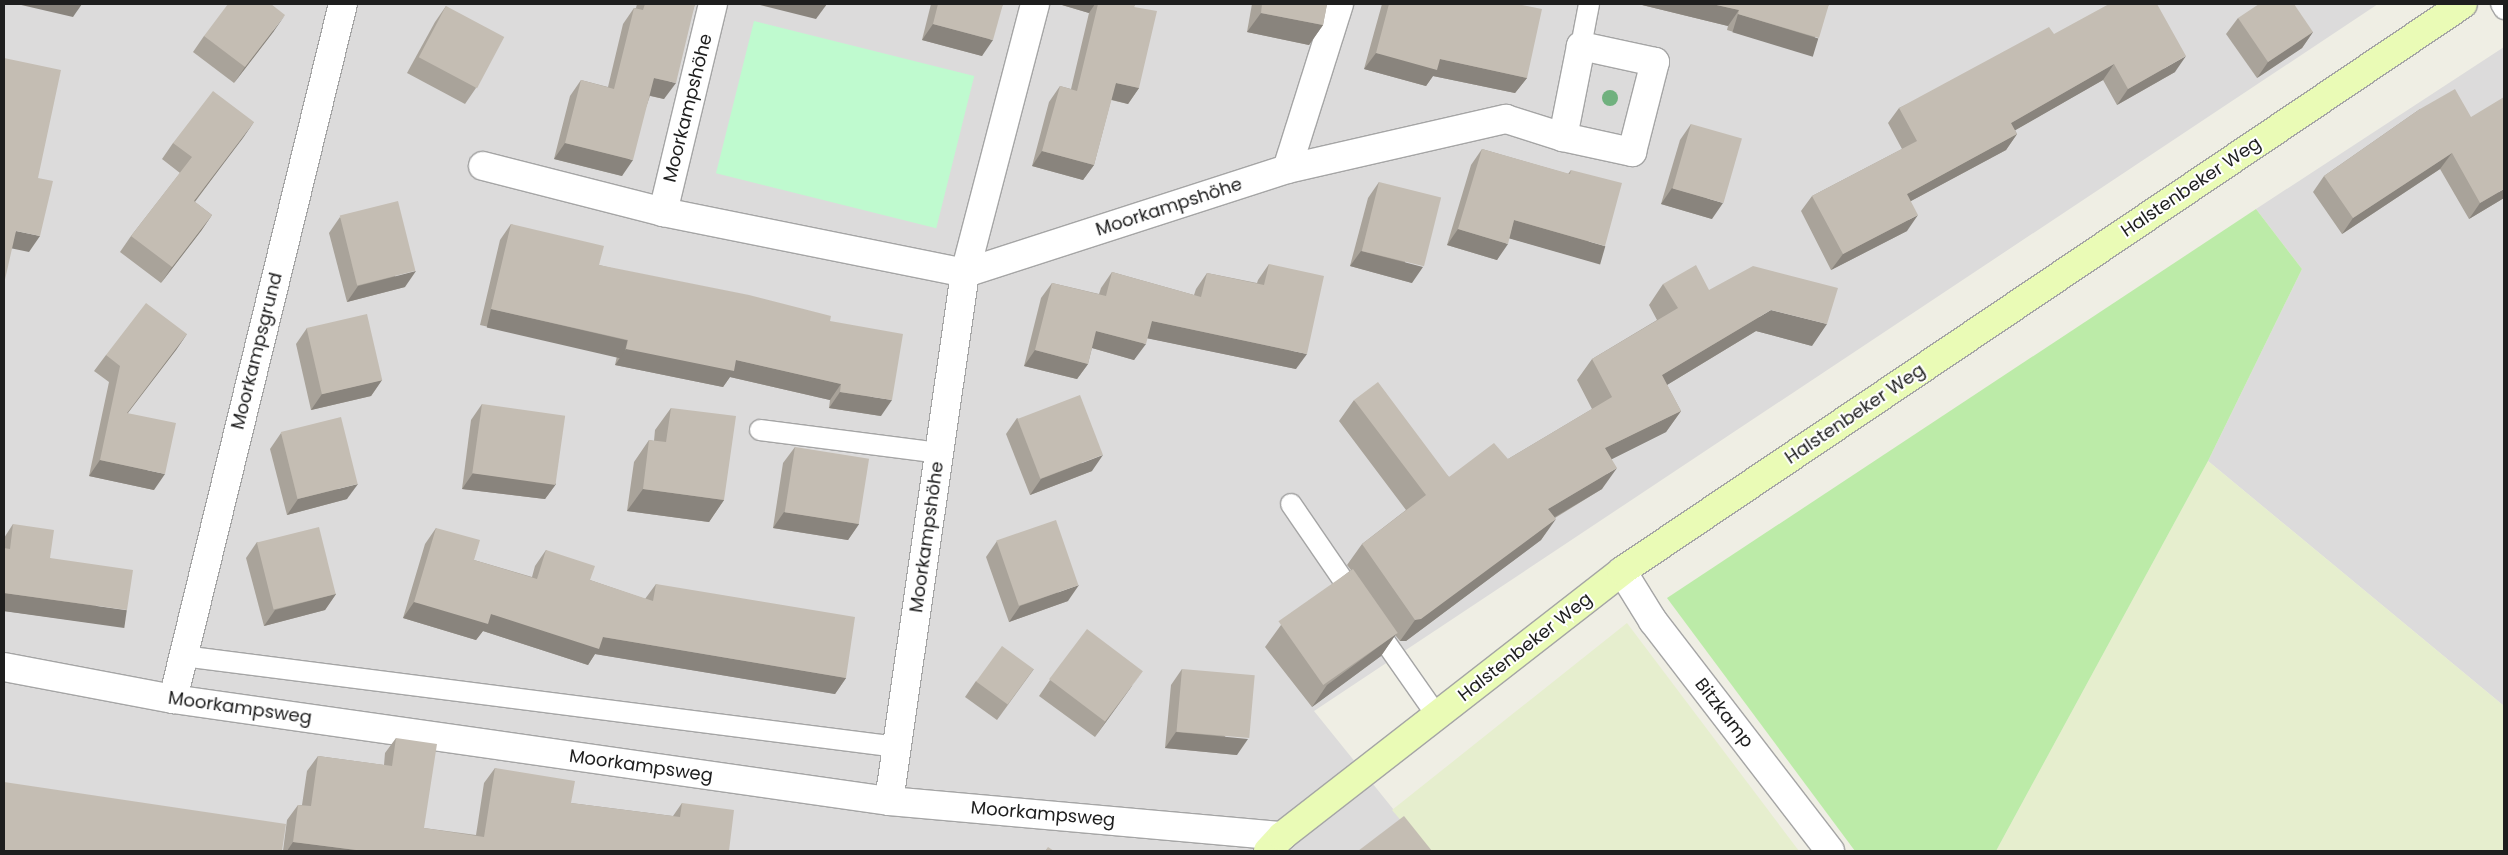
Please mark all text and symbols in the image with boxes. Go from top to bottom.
street label: Moorkampshöhe [659,31,717,185]
street label: Halstenbeker Weg [2117,132,2265,242]
street label: Moorkampshöhe [1093,173,1245,241]
street label: Moorkampsgrund [227,270,287,432]
street label: Halstenbeker Weg [1781,359,1929,469]
street label: Moorkampshöhe [906,460,948,614]
street label: Halstenbeker Weg [1454,588,1596,706]
street label: Bitzkamp [1690,674,1758,752]
street label: Moorkampsweg [167,687,313,729]
street label: Moorkampsweg [568,745,714,787]
street label: Moorkampsweg [970,797,1116,831]

